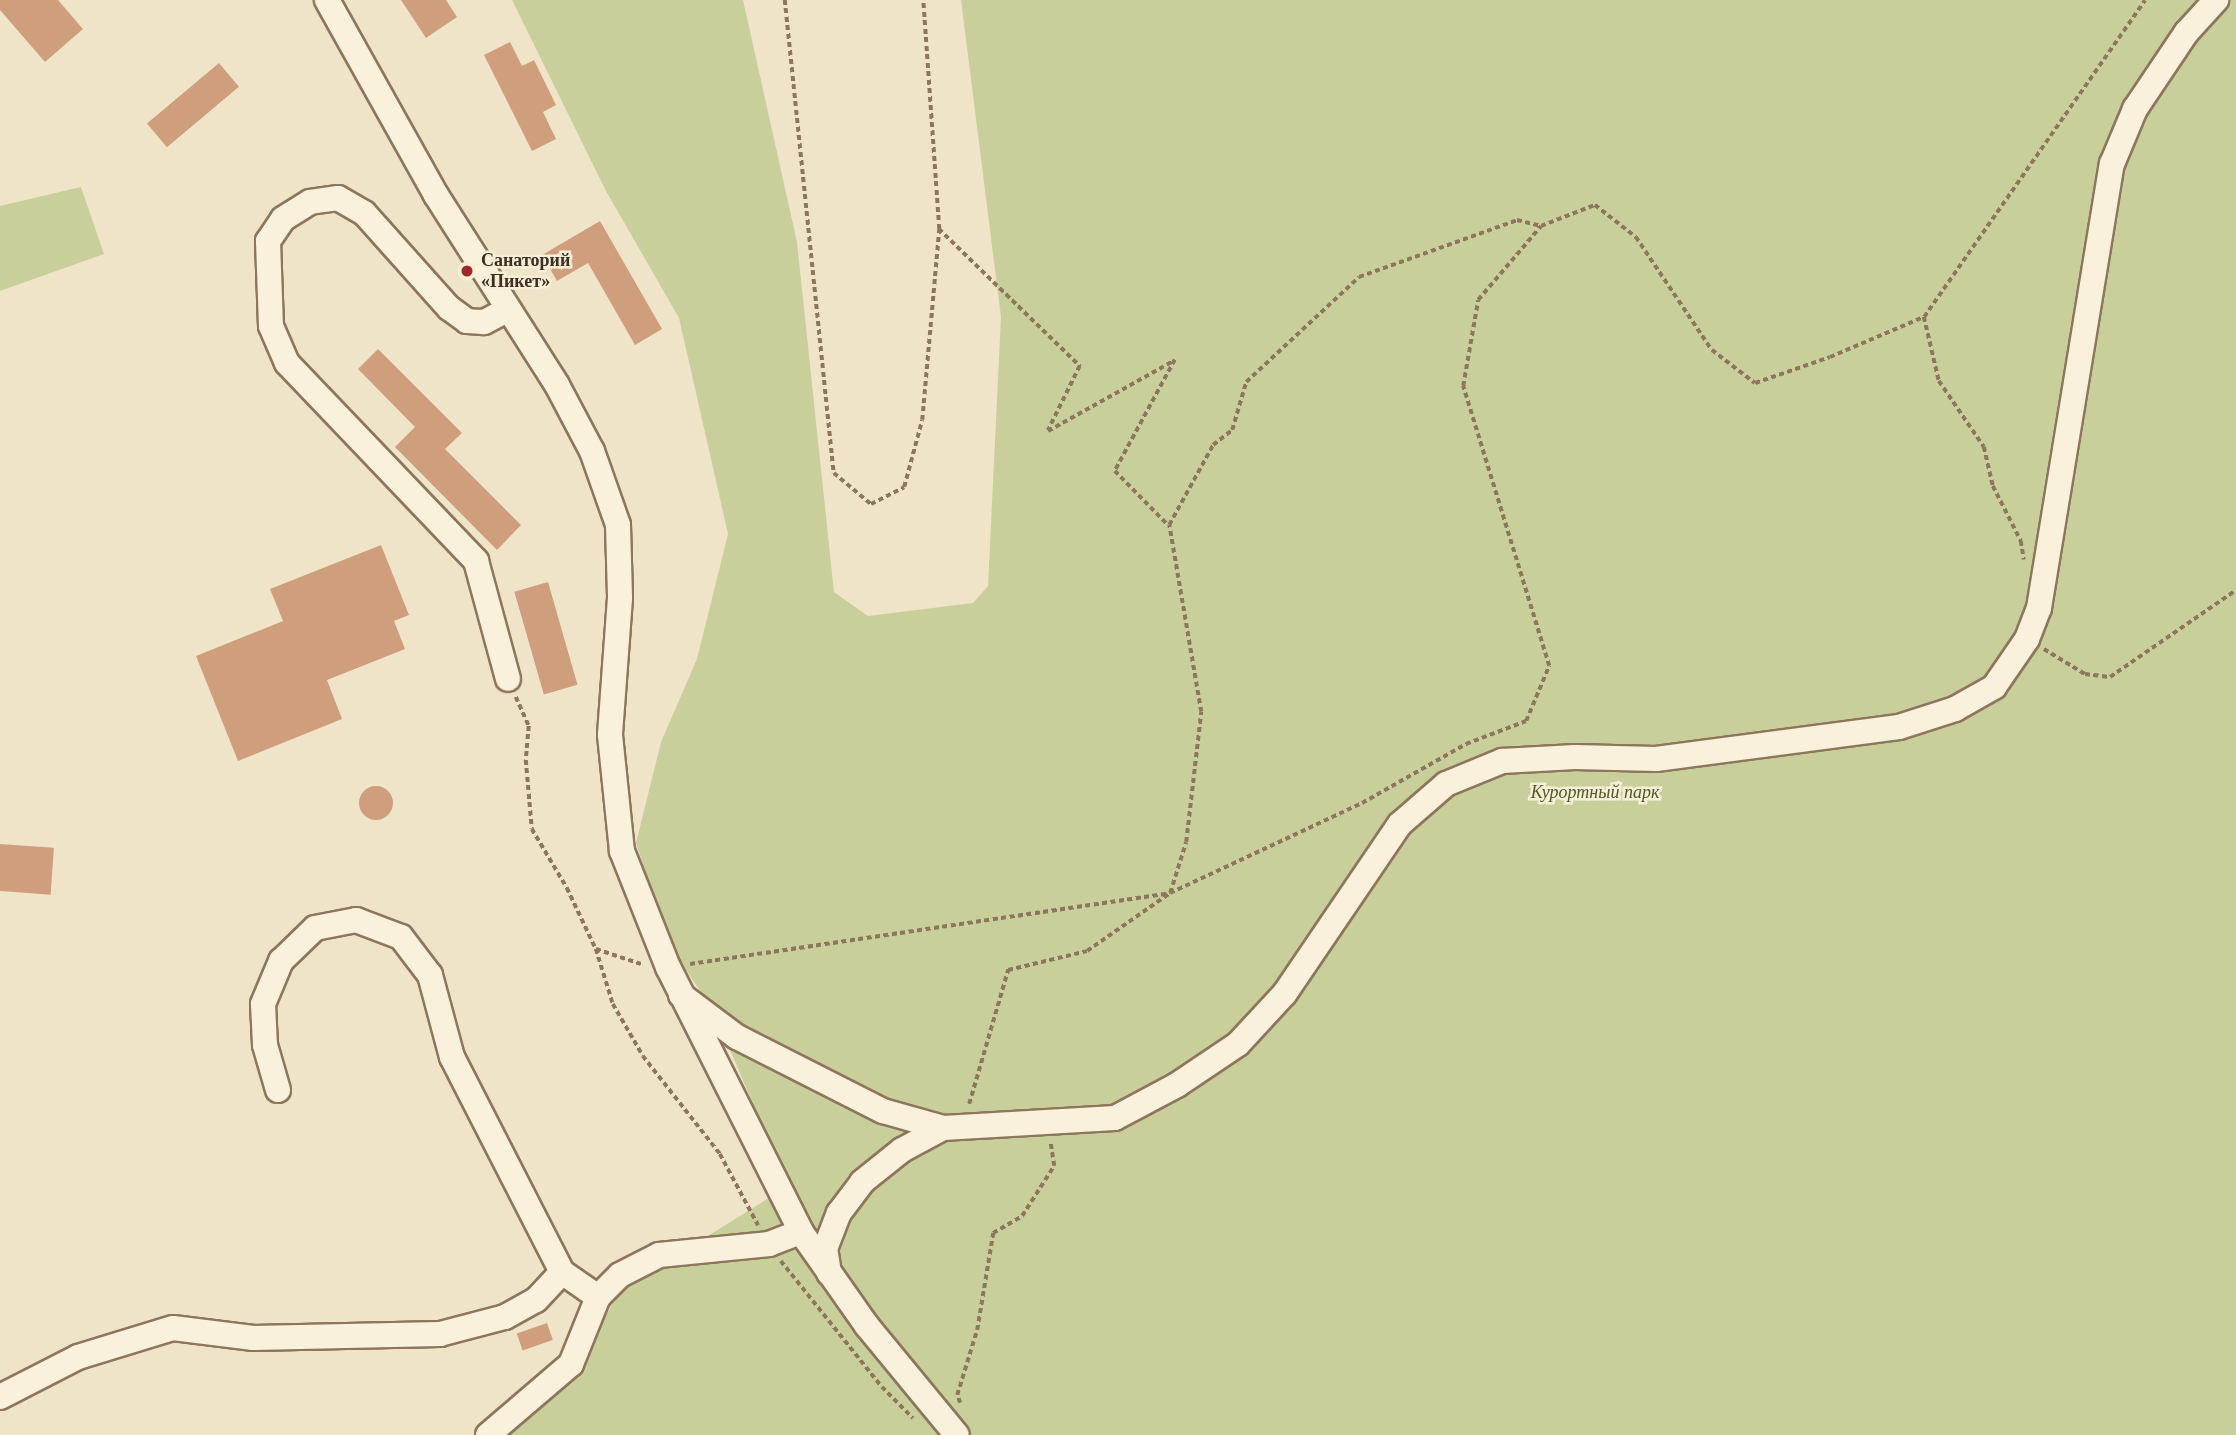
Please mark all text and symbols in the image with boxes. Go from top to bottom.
place label: Санаторий «Пикет» [481,250,570,292]
marker: Санаторий «Пикет» [459,263,475,279]
park label: Курортный парк [1531,781,1659,803]

